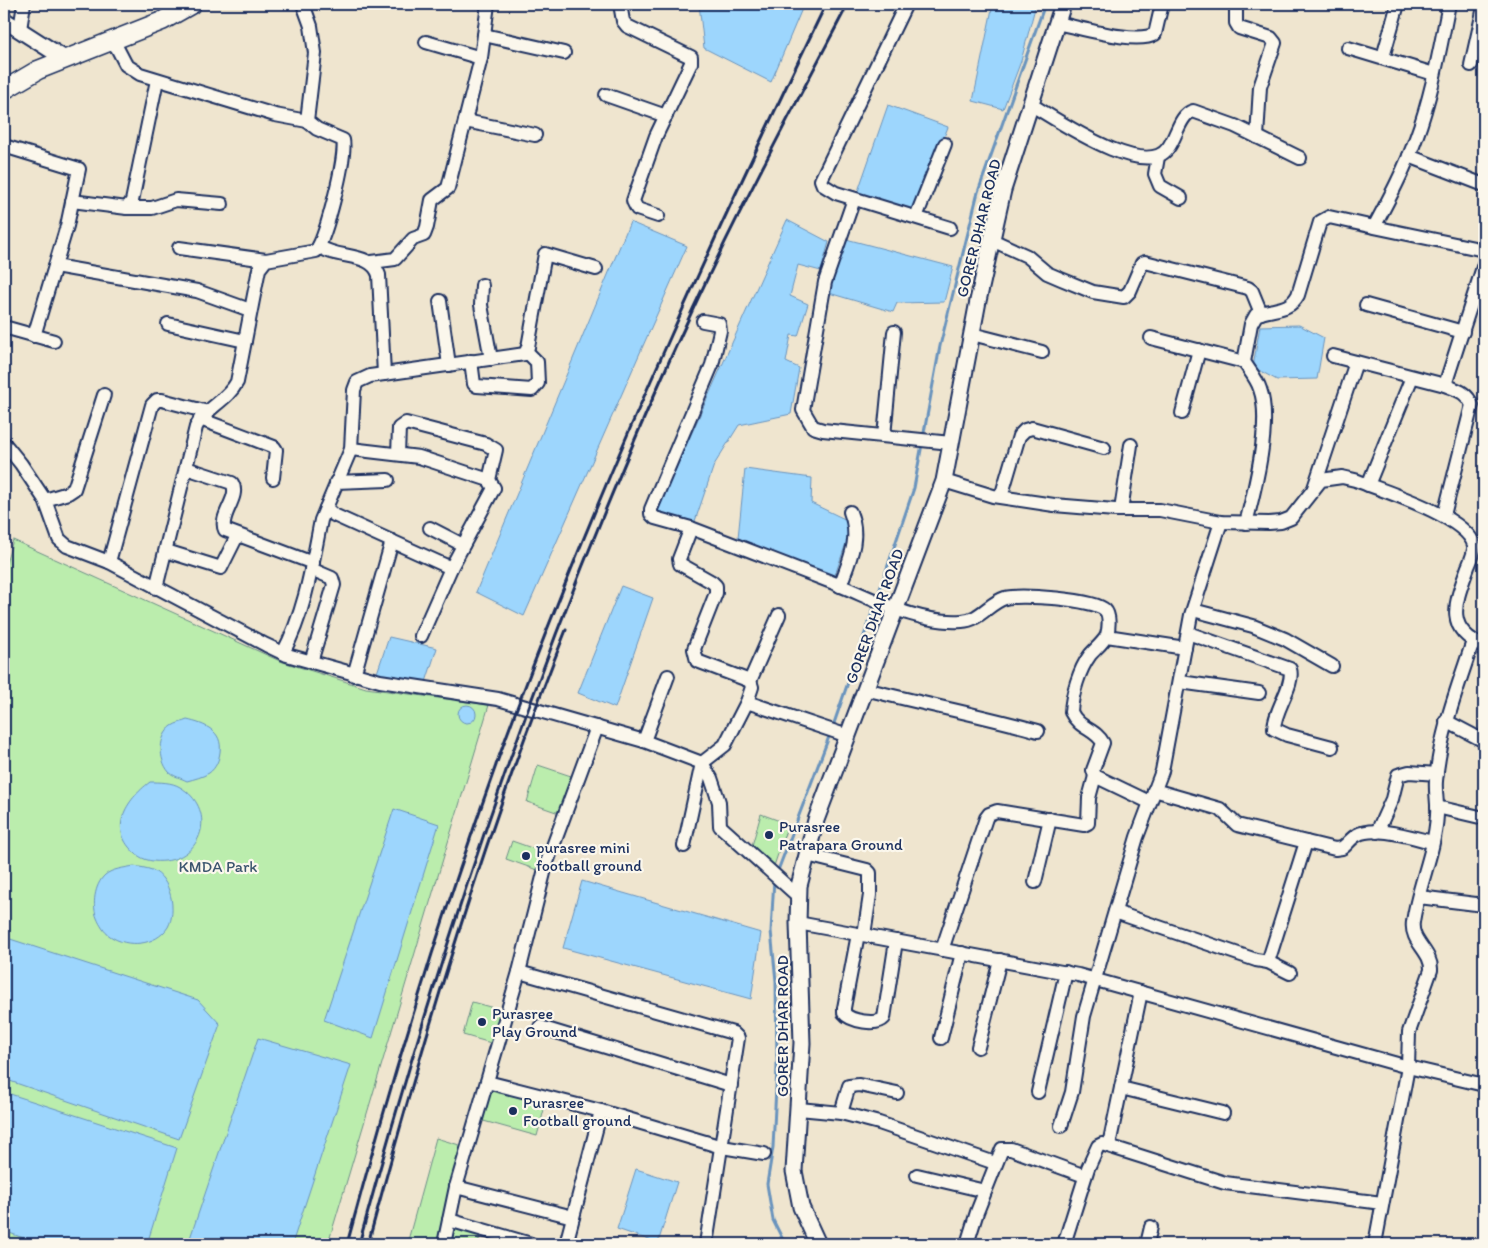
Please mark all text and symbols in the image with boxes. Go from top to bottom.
street label: GORER DHAR ROAD [952,157,1005,299]
street label: GORER DHAR ROAD [841,546,908,686]
place label: Purasree Patrapara Ground [779,817,903,854]
marker: Purasree Patrapara Ground [763,829,775,841]
place label: purasree mini football ground [536,838,642,875]
marker: purasree mini football ground [520,850,532,862]
park label: KMDA Park [178,857,258,876]
street label: GORER DHAR ROAD [773,955,792,1097]
place label: Purasree Play Ground [492,1004,578,1041]
marker: Purasree Play Ground [476,1016,488,1028]
place label: Purasree Football ground [523,1093,632,1130]
marker: Purasree Football ground [507,1105,519,1117]

